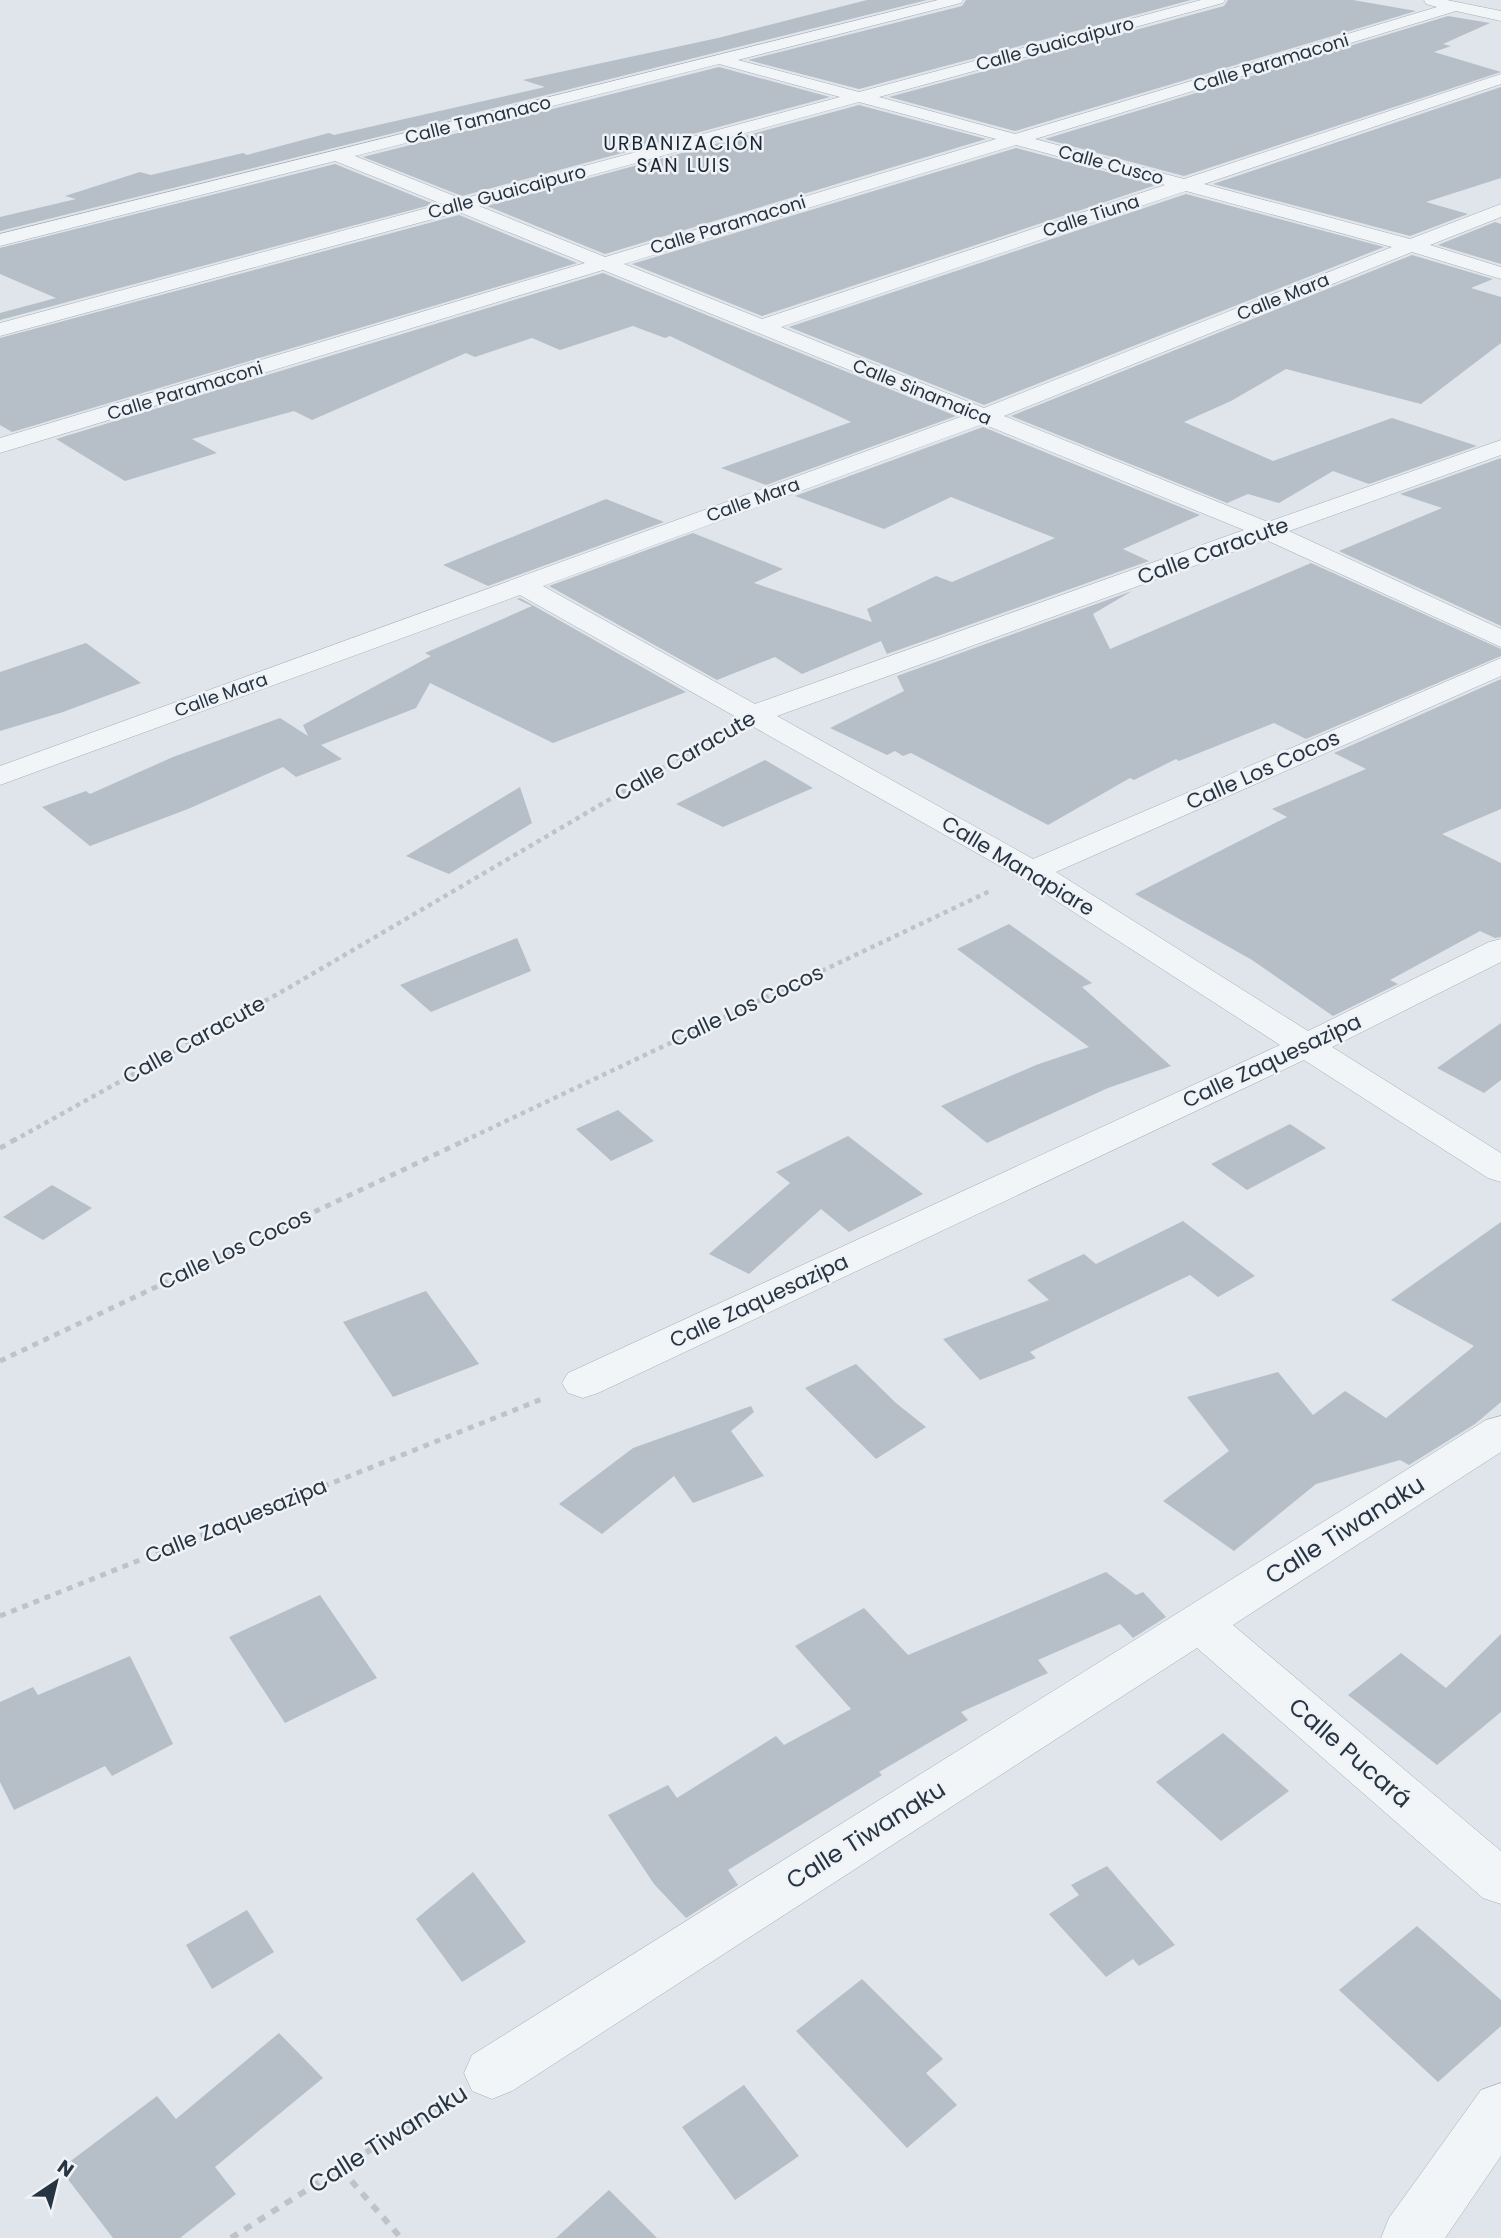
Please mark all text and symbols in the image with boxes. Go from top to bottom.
street label: Calle Guaicaipuro [973,10,1137,77]
street label: Calle Paramaconi [1190,27,1352,98]
street label: Calle Tamanaco [402,89,554,150]
district label: URBANIZACIÓN SAN LUIS [603,130,765,179]
street label: Calle Cusco [1056,138,1167,191]
street label: Calle Guaicaipuro [425,158,589,225]
street label: Calle Tiuna [1039,188,1142,243]
street label: Calle Paramaconi [647,189,809,260]
street label: Calle Mara [1233,267,1333,326]
street label: Calle Sinamaica [849,352,995,431]
street label: Calle Paramaconi [104,355,266,426]
street label: Calle Mara [703,471,803,528]
street label: Calle Caracute [1133,510,1292,591]
street label: Calle Mara [171,666,271,723]
street label: Calle Caracute [609,703,761,808]
street label: Calle Los Cocos [1181,723,1344,816]
street label: Calle Manapiare [936,808,1100,923]
street label: Calle Los Cocos [666,957,828,1054]
street label: Calle Caracute [117,988,270,1091]
street label: Calle Zaquesazipa [1178,1006,1366,1115]
street label: Calle Los Cocos [154,1200,316,1297]
street label: Calle Zaquesazipa [665,1246,853,1355]
street label: Calle Tiwanaku [1259,1467,1431,1592]
street label: Calle Zaquesazipa [141,1471,331,1570]
street label: Calle Pucará [1282,1690,1419,1815]
street label: Calle Tiwanaku [780,1772,952,1897]
street label: Calle Tiwanaku [302,2076,474,2201]
north arrow [21,2147,91,2217]
text: N [52,2153,79,2184]

